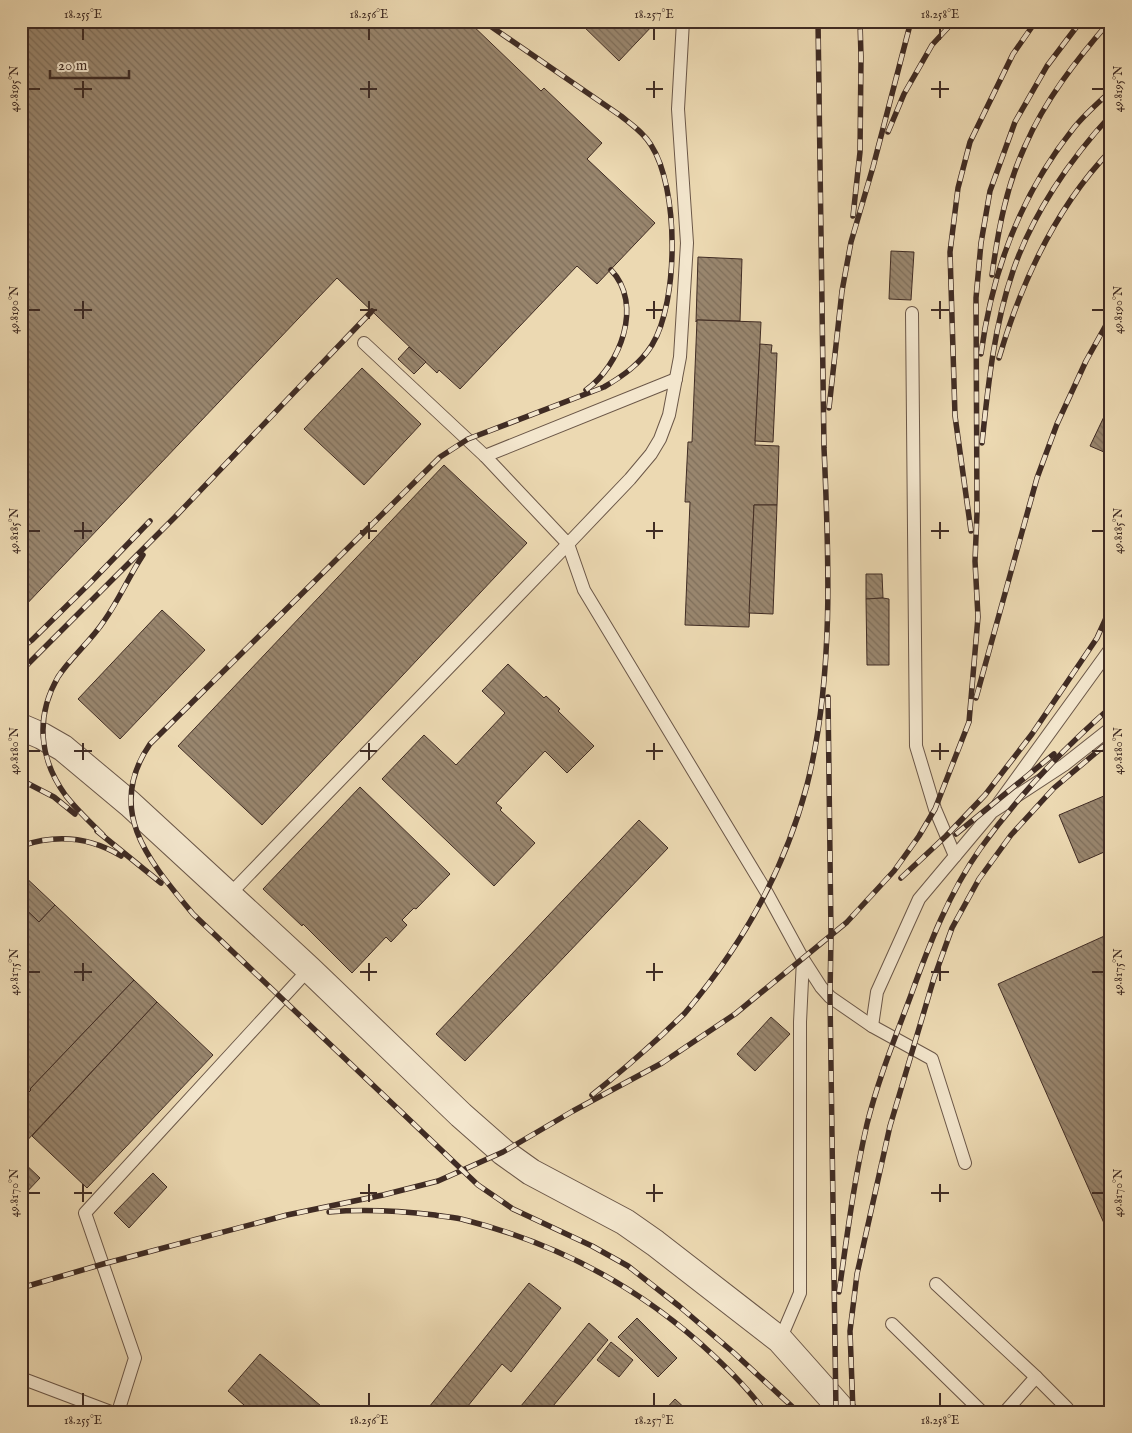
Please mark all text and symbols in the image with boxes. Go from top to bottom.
text: 18.255°E [64,7,102,22]
text: 18.256°E [350,7,388,22]
text: 18.257°E [634,7,674,22]
text: 18.258°E [921,7,959,22]
scale bar [50,48,129,80]
text: 20 m [58,56,88,75]
text: 49.8195°N [7,65,22,112]
text: 49.8195°N [1111,65,1126,112]
text: 49.8190°N [7,285,22,334]
text: 49.8190°N [1111,285,1126,334]
text: 49.8185°N [7,507,22,554]
text: 49.8185°N [1111,507,1126,554]
text: 49.8180°N [7,727,22,775]
text: 49.8180°N [1111,727,1126,775]
text: 49.8175°N [7,948,22,996]
text: 49.8175°N [1111,948,1126,996]
text: 49.8170°N [7,1168,22,1217]
text: 49.8170°N [1111,1168,1126,1217]
text: 18.255°E [64,1413,102,1428]
text: 18.256°E [350,1413,388,1428]
text: 18.257°E [634,1413,674,1428]
text: 18.258°E [921,1413,959,1428]

